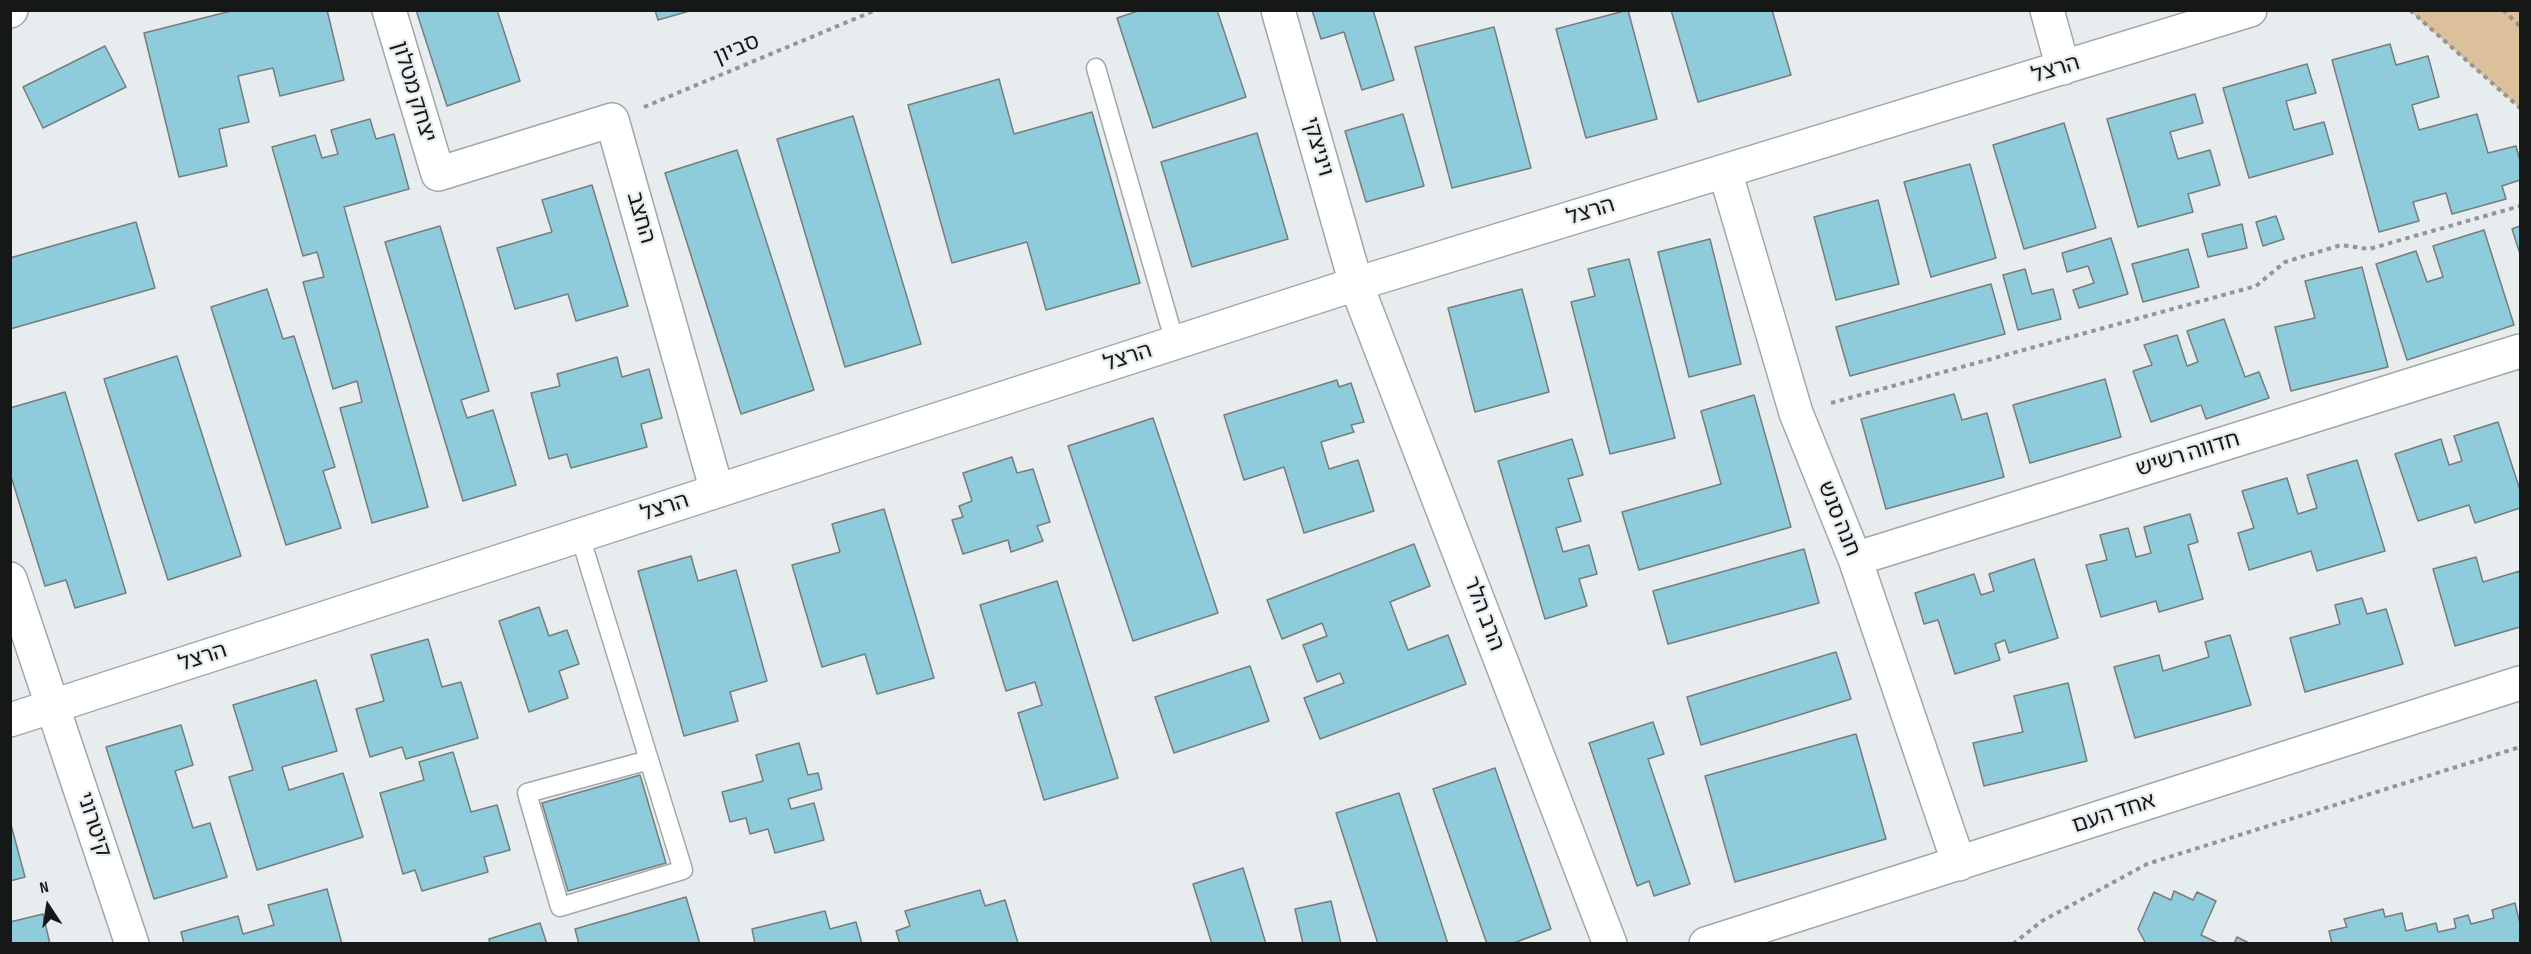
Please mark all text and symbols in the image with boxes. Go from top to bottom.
street label: סביון [710,29,764,71]
street label: יצחק מטלון [385,38,441,146]
street label: הרצל [2029,50,2083,90]
street label: ויניצקי [1296,114,1338,180]
street label: החצב [620,189,660,247]
street label: הרצל [1564,192,1618,232]
street label: הרצל [1101,338,1155,378]
street label: חדווה רשיש [2133,427,2243,483]
street label: חנה סנש [1811,478,1865,560]
street label: הרצל [638,488,692,528]
street label: הרב הלר [1457,573,1509,655]
street label: הרצל [176,638,230,678]
street label: אחד העם [2069,788,2159,840]
street label: קיטרוני [70,789,116,861]
north arrow [18,876,78,936]
text: N [38,878,50,898]

